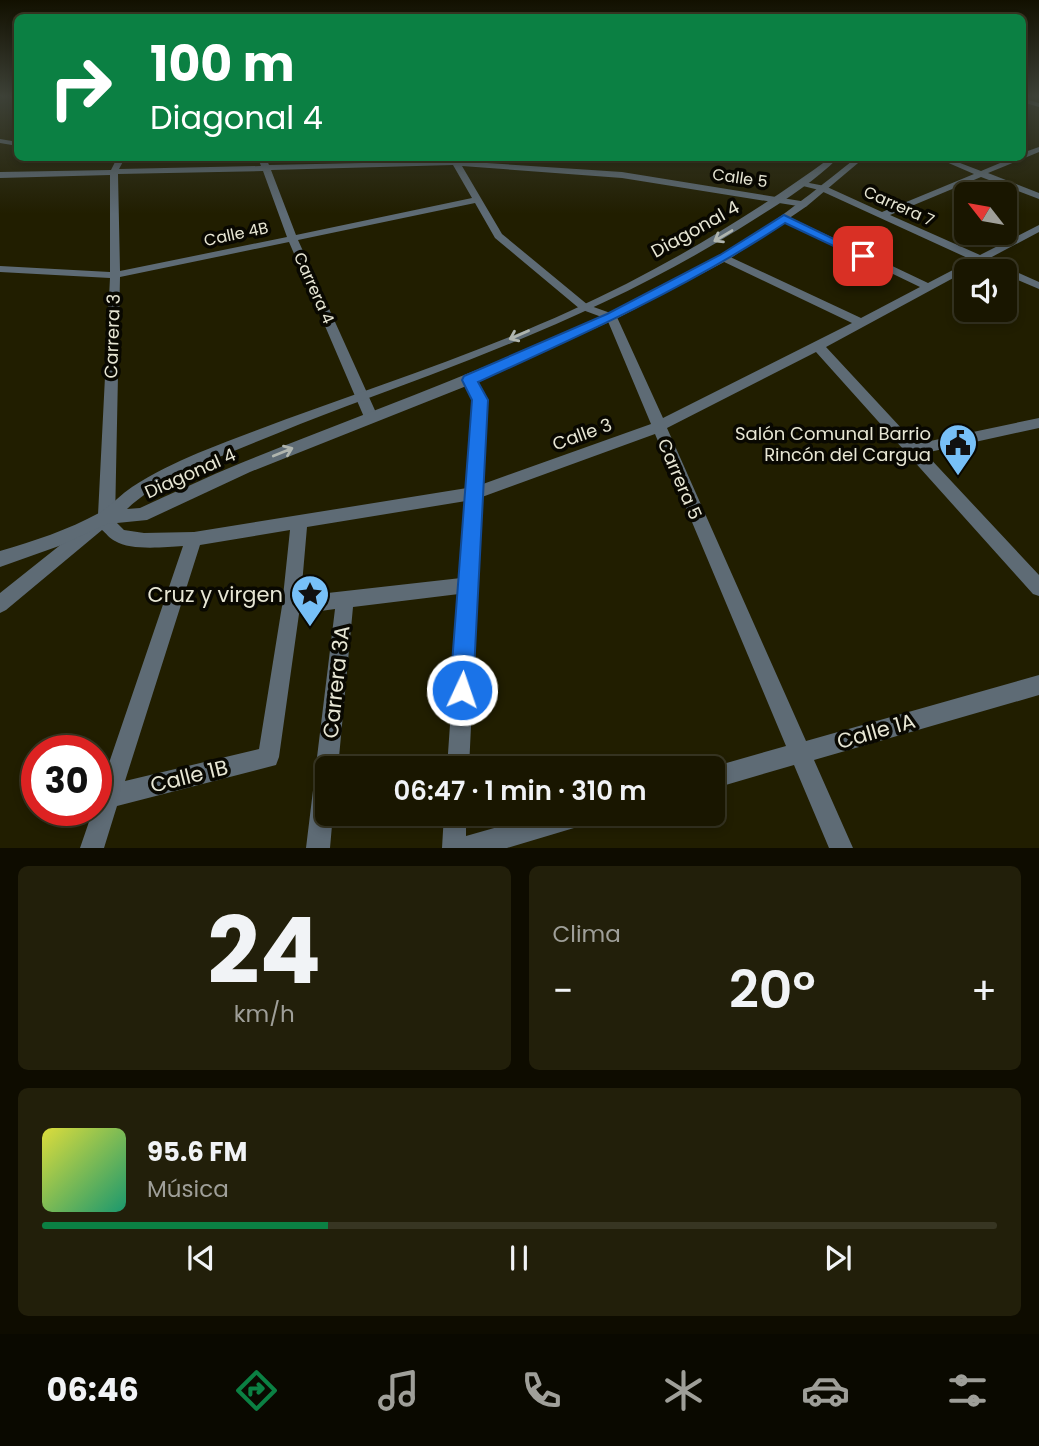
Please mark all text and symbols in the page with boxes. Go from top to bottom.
text: 100 m [150,30,295,98]
icon: right [35,42,126,133]
text: Diagonal 4 [150,95,323,140]
street label: Calle 5 [711,163,769,193]
street label: Carrera 7 [860,180,938,232]
north arrow [954,182,1017,245]
map controls [954,182,1017,322]
street label: Diagonal 4 [646,194,744,264]
street label: Calle 4B [202,216,270,252]
pin [833,226,893,286]
one-way arrow [714,229,734,243]
icon: arrive [844,237,882,275]
street label: Carrera 4 [288,249,340,327]
button: sound [954,259,1017,322]
street label: Carrera 3 [98,293,126,379]
one-way arrow [509,329,530,342]
street label: Calle 3 [549,412,615,456]
place label: Salón Comunal Barrio Rincón del Cargua [735,421,931,467]
public building icon: Salón Comunal Barrio Rincón del Cargua [937,422,979,477]
street label: Carrera 5 [652,435,708,523]
street label: Diagonal 4 [140,442,240,504]
one-way arrow [272,445,294,458]
place icon: Cruz y virgen [289,573,331,628]
place label: Cruz y virgen [147,580,283,609]
street label: Carrera 3A [316,624,356,740]
position arrow [425,653,499,727]
street label: Calle 1A [833,706,919,756]
speed limit sign: 30 [21,735,112,826]
street label: Calle 1B [147,752,231,800]
text: 06:47 · 1 min · 310 m [394,773,646,809]
text: 24 [207,887,321,1015]
text: Clima [553,918,621,950]
text: 20° [729,953,816,1026]
text: − [553,964,573,1017]
text: + [971,964,997,1017]
text: km/h [234,998,295,1030]
text: 95.6 FM [147,1134,247,1170]
text: Música [147,1173,229,1205]
icon: previous [182,1239,220,1277]
icon: pause [500,1239,538,1277]
icon: next [819,1239,857,1277]
icon: directions [232,1366,281,1415]
icon: music [374,1366,423,1415]
icon: phone [517,1366,566,1415]
icon: climate [659,1366,708,1415]
icon: car [801,1366,850,1415]
icon: filters [943,1366,992,1415]
text: 06:46 [47,1367,139,1412]

